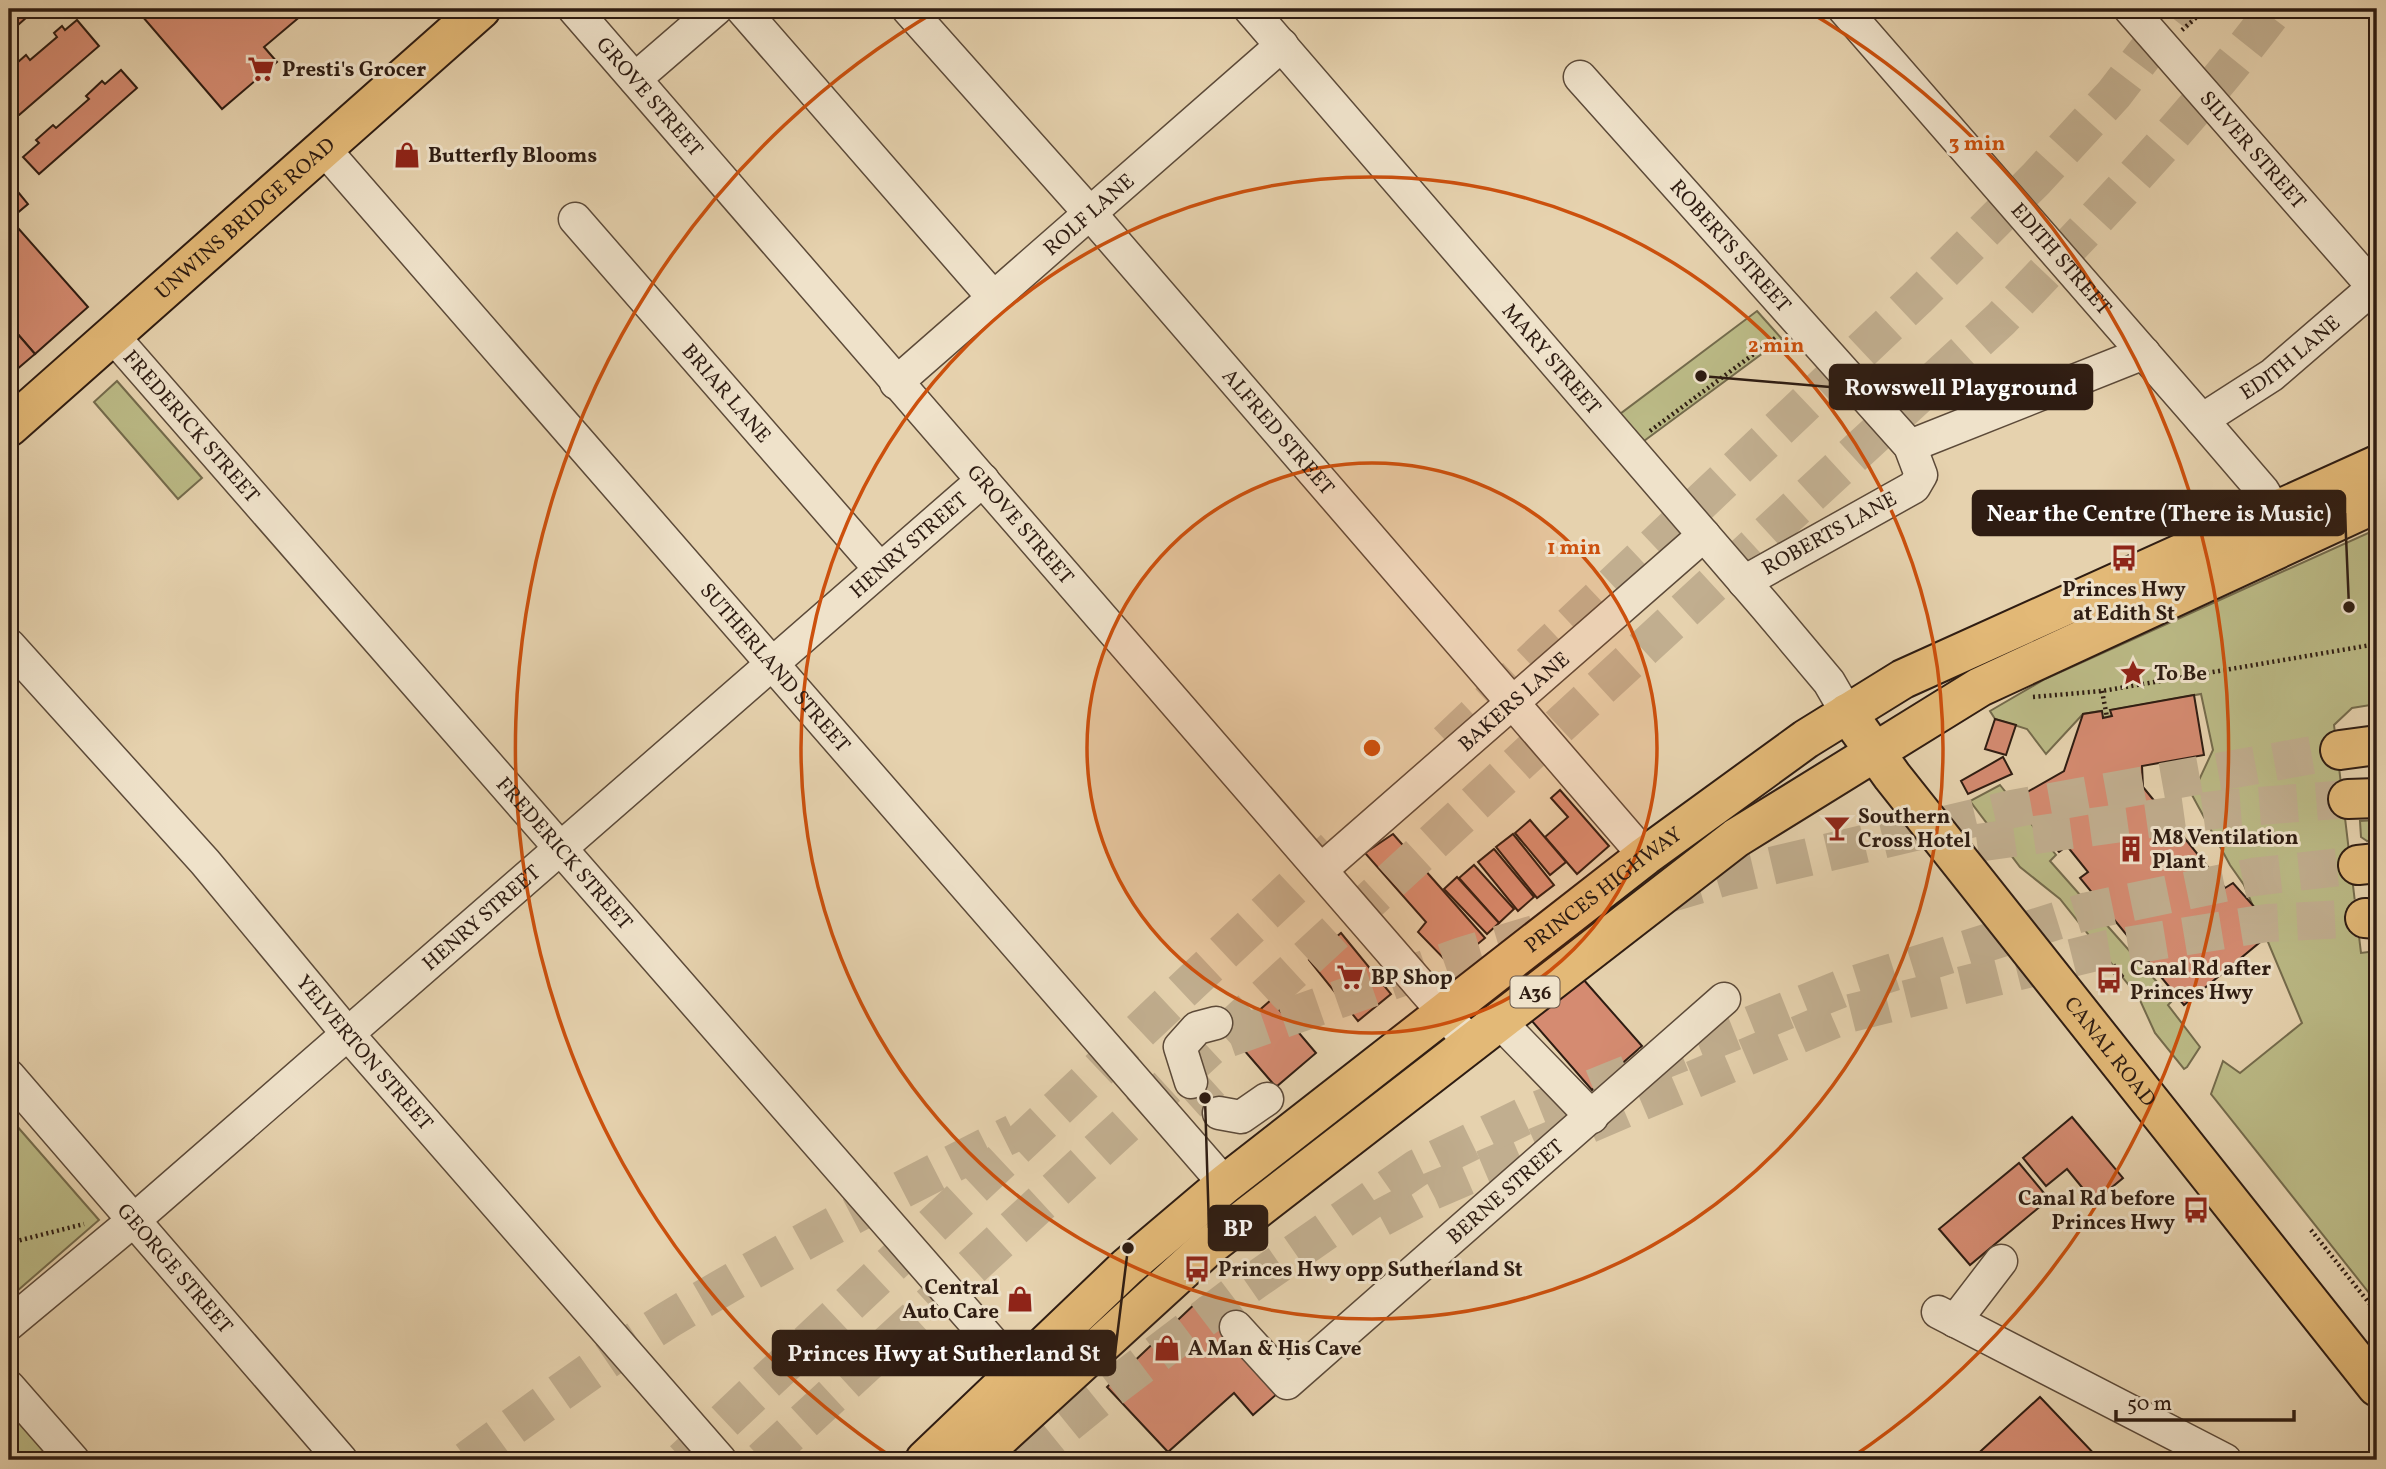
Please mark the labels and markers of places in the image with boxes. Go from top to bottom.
supermarket icon: Presti's Grocer [246,54,276,84]
place label: Presti's Grocer [282,56,426,85]
shop icon: Butterfly Blooms [392,140,422,170]
place label: Butterfly Blooms [428,142,597,171]
callout: Rowswell Playground [1830,365,2092,409]
callout: Near the Centre (There is Music) [1973,491,2345,535]
bus stop icon: Princes Hwy at Edith St [2109,543,2139,573]
place label: Princes Hwy at Edith St [2062,576,2186,629]
place icon: To Be [2118,658,2148,688]
place label: To Be [2154,660,2207,689]
centre of rings [1360,736,1384,760]
place label: Southern Cross Hotel [1858,803,1971,856]
bar icon: Southern Cross Hotel [1822,813,1852,843]
place label: M8 Ventilation Plant [2152,824,2299,877]
building icon: M8 Ventilation Plant [2116,834,2146,864]
place label: Canal Rd after Princes Hwy [2130,955,2271,1008]
supermarket icon: BP Shop [1335,962,1365,992]
place label: BP Shop [1371,964,1453,993]
bus stop icon: Canal Rd after Princes Hwy [2094,965,2124,995]
place label: Canal Rd before Princes Hwy [2018,1185,2175,1238]
bus stop icon: Canal Rd before Princes Hwy [2181,1195,2211,1225]
callout: BP [1209,1206,1267,1250]
bus stop icon: Princes Hwy opp Sutherland St [1182,1254,1212,1284]
place label: Princes Hwy opp Sutherland St [1218,1256,1523,1285]
place label: Central Auto Care [902,1274,999,1327]
shop icon: Central Auto Care [1005,1284,1035,1314]
callout: Princes Hwy at Sutherland St [773,1331,1115,1375]
shop icon: A Man & His Cave [1152,1333,1182,1363]
place label: A Man & His Cave [1188,1335,1362,1364]

